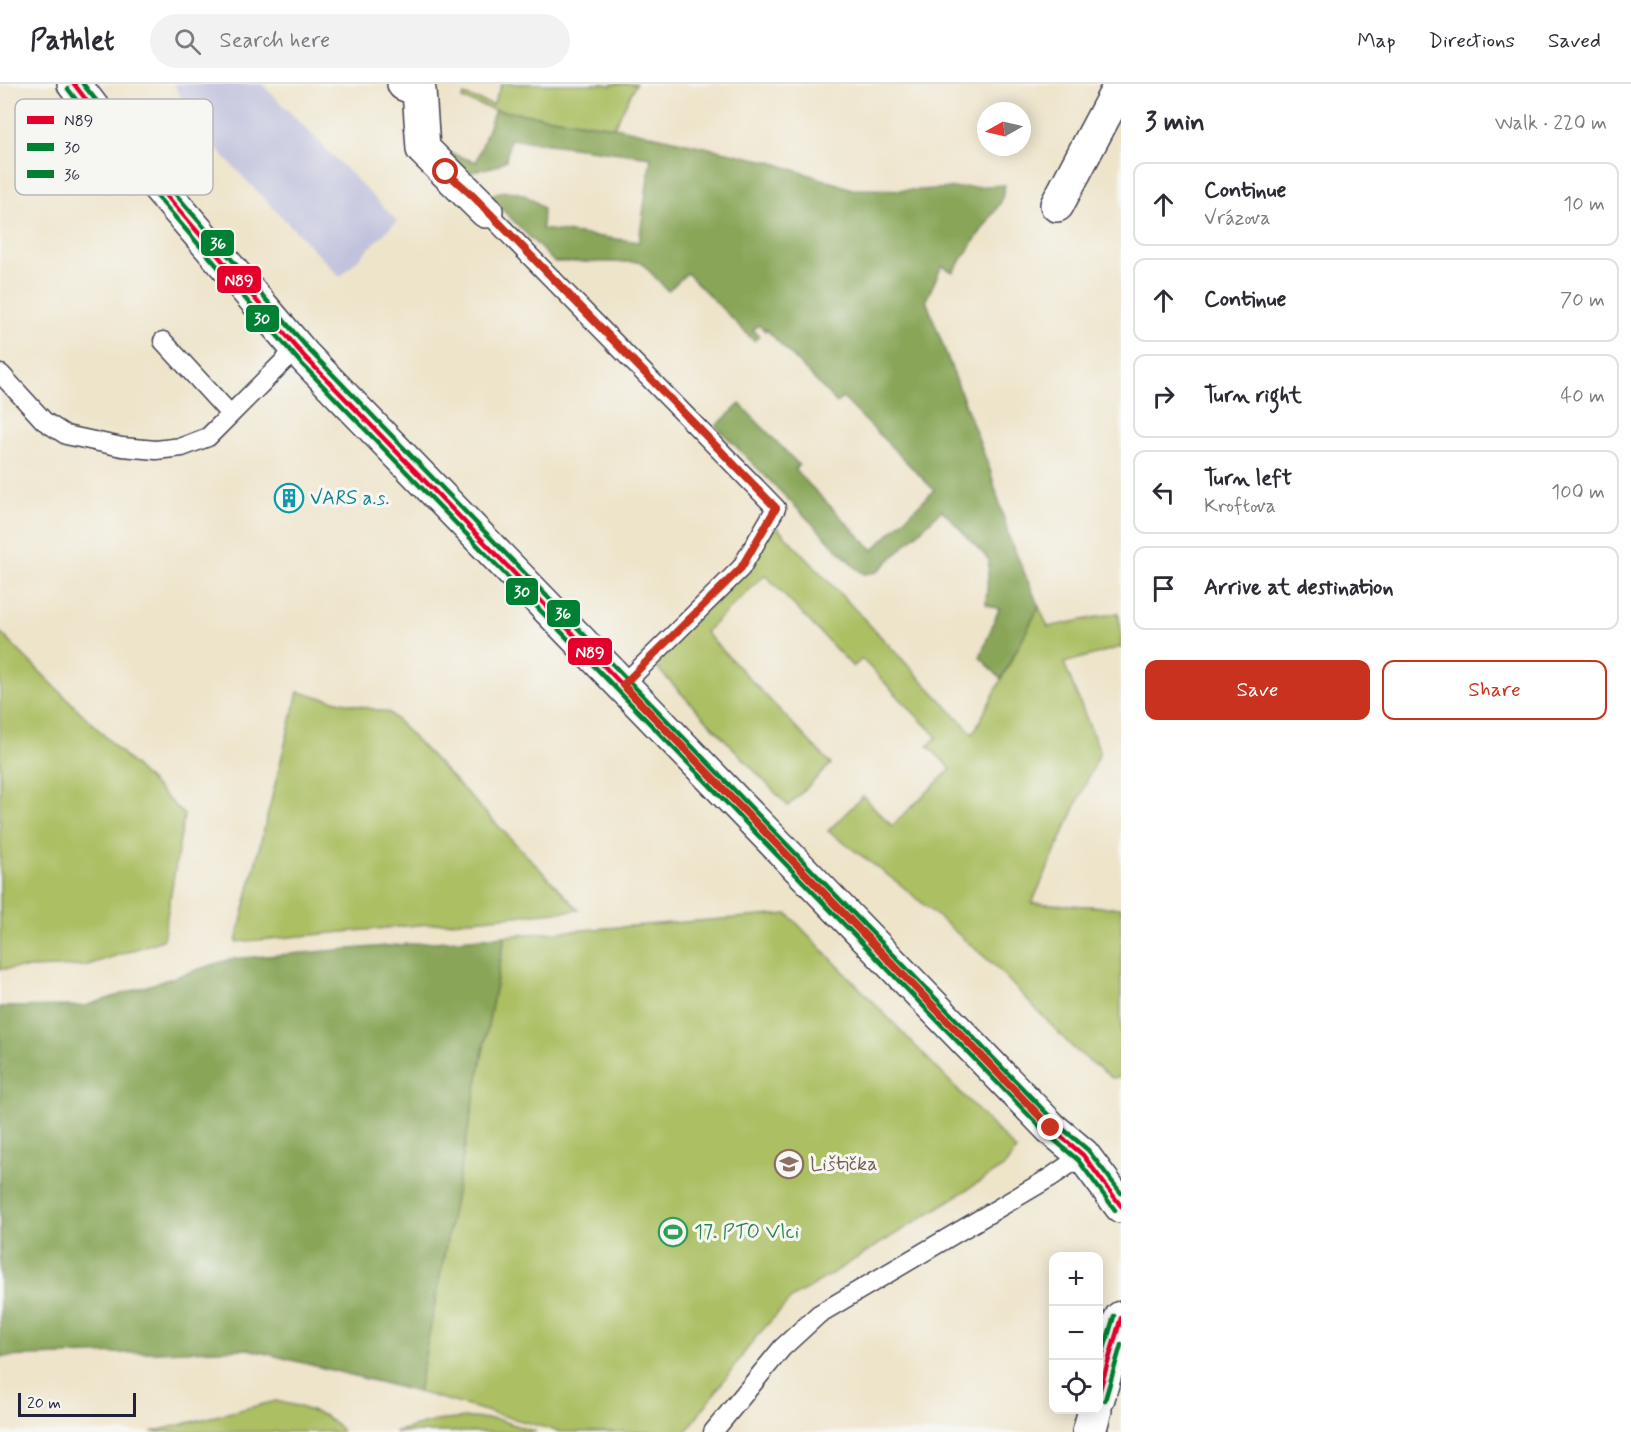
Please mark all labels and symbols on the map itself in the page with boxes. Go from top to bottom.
legend [15,99,213,195]
north arrow [977,102,1031,156]
text: N89 [64,111,93,132]
text: 30 [64,138,80,159]
route start [432,158,458,184]
text: 36 [64,165,80,186]
line badge: 36 [200,229,235,257]
text: 36 [210,234,226,255]
line badge: N89 [216,265,262,294]
text: N89 [224,271,254,292]
line badge: 30 [245,304,280,333]
text: 30 [254,309,270,330]
building icon: VARS a.s. [273,482,305,514]
place label: VARS a.s. [310,485,389,512]
line badge: 30 [505,577,539,606]
text: 30 [514,582,530,603]
line badge: 36 [546,599,581,628]
text: 36 [555,604,571,625]
line badge: N89 [567,637,613,666]
text: N89 [575,643,605,664]
route end [1037,1114,1063,1140]
school or university icon: Lištička [773,1148,805,1180]
place label: Lištička [810,1151,878,1178]
sports icon: 17. PTO Vlci [657,1216,689,1248]
place label: 17. PTO Vlci [694,1219,799,1246]
scale bar [18,1390,136,1418]

